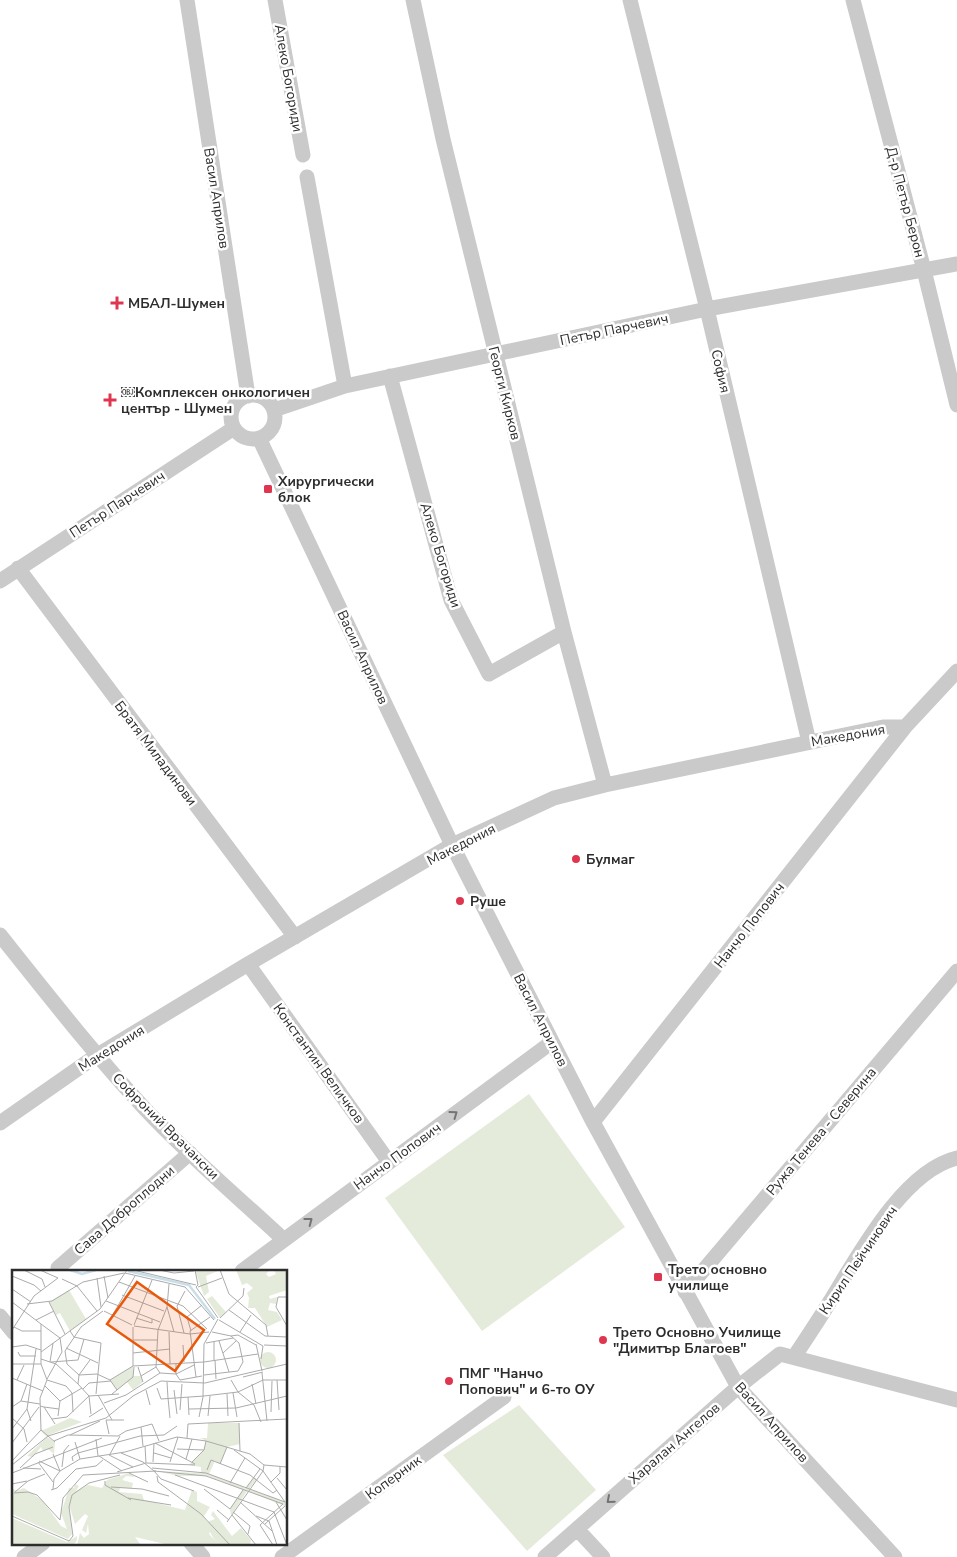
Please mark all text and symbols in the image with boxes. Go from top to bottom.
street label: Алеко Богориди [270,23,307,133]
street label: Д-р Петър Берон [882,144,929,260]
street label: Васил Априлов [199,146,234,250]
place label: МБАЛ-Шумен [128,294,225,313]
marker: МБАЛ-Шумен [110,296,124,310]
street label: Петър Парчевич [558,309,670,350]
street label: Георги Кирков [484,344,525,442]
street label: София [706,348,735,395]
place label: ￼Комплексен онкологичен център - Шумен [121,383,310,418]
marker: ￼Комплексен онкологичен център - Шумен [103,393,117,407]
street label: Петър Парчевич [66,466,169,542]
place label: Хирургически блок [277,472,374,507]
marker: Хирургически блок [262,483,274,495]
street label: Алеко Богориди [416,500,466,610]
street label: Васил Априлов [332,607,393,708]
street label: Братя Миладинови [110,697,201,810]
street label: Македония [810,720,886,751]
street label: Македония [424,819,499,870]
place label: Булмаг [586,850,635,869]
marker: Булмаг [570,853,582,865]
street label: Нанчо Попович [710,879,789,972]
place label: Руше [470,892,506,911]
marker: Руше [454,895,466,907]
street label: Васил Априлов [509,971,572,1070]
street label: Константин Величков [269,1000,369,1127]
street label: Македония [75,1021,148,1076]
street label: Ружа Тенева - Северина [762,1063,881,1199]
street label: Софроний Врачански [108,1069,223,1184]
one-way arrow [448,1111,458,1120]
street label: Нанчо Попович [350,1118,445,1195]
street label: Сава Доброплодни [70,1161,179,1259]
street label: Кирил Пейчинович [815,1202,902,1318]
one-way arrow [303,1218,313,1227]
place label: Трето основно училище [668,1260,767,1295]
inset map [12,1270,288,1544]
marker: Трето основно училище [652,1271,664,1283]
place label: Трето Основно Училище "Димитър Благоев" [613,1323,781,1358]
marker: Трето Основно Училище "Димитър Благоев" [597,1334,609,1346]
place label: ПМГ "Нанчо Попович" и 6-то ОУ [459,1364,595,1399]
marker: ПМГ "Нанчо Попович" и 6-то ОУ [443,1375,455,1387]
street label: Васил Априлов [730,1378,813,1467]
street label: Харалан Ангелов [624,1398,724,1488]
street label: Коперник [362,1450,426,1504]
one-way arrow [606,1495,615,1504]

